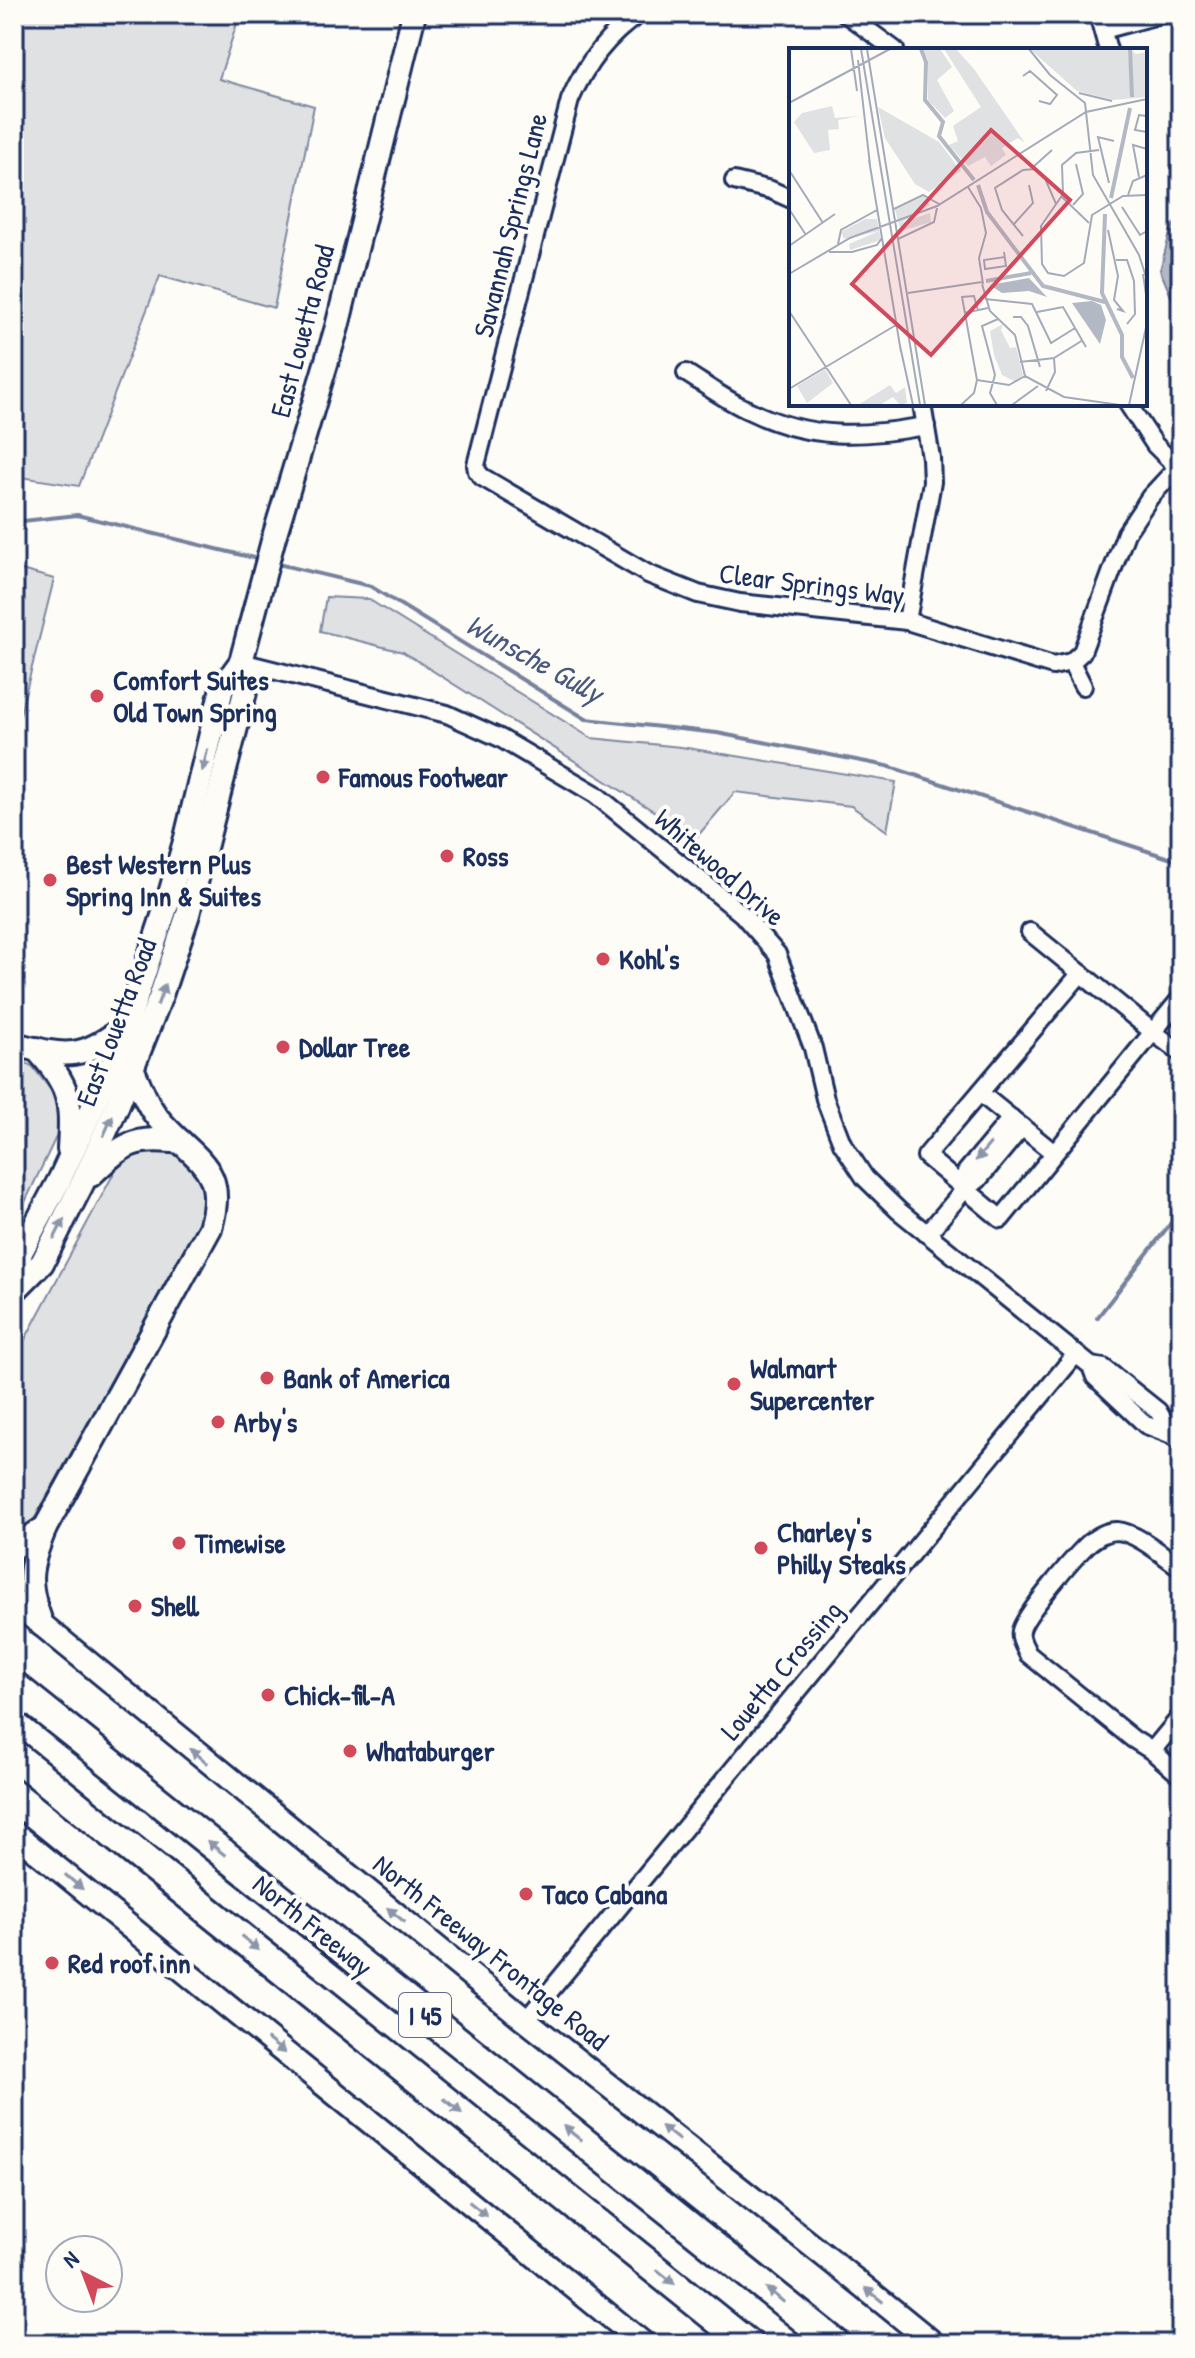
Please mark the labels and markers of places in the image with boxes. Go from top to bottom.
place label: Comfort Suites Old Town Spring [113,661,277,732]
marker: Comfort Suites Old Town Spring [88,687,106,705]
place label: Famous Footwear [338,758,508,796]
marker: Famous Footwear [314,768,332,786]
place label: Ross [463,837,509,875]
place label: Best Western Plus Spring Inn & Suites [66,845,261,916]
marker: Ross [438,847,456,865]
marker: Best Western Plus Spring Inn & Suites [41,871,59,889]
place label: Kohl's [619,940,680,978]
marker: Kohl's [594,950,612,968]
place label: Dollar Tree [299,1028,411,1066]
marker: Dollar Tree [274,1038,292,1056]
place label: Walmart Supercenter [750,1349,874,1420]
place label: Bank of America [283,1359,449,1397]
marker: Bank of America [258,1369,276,1387]
marker: Walmart Supercenter [725,1375,743,1393]
place label: Arby's [234,1403,297,1442]
marker: Arby's [209,1413,227,1431]
place label: Charley's Philly Steaks [777,1513,906,1584]
place label: Timewise [194,1524,287,1562]
marker: Timewise [170,1534,188,1552]
marker: Charley's Philly Steaks [752,1539,770,1557]
place label: Shell [151,1587,200,1625]
marker: Shell [126,1597,144,1615]
place label: Chick-fil-A [284,1676,395,1714]
marker: Chick-fil-A [259,1686,277,1704]
place label: Whataburger [366,1732,495,1771]
marker: Whataburger [341,1742,359,1760]
place label: Taco Cabana [541,1875,667,1913]
marker: Taco Cabana [517,1885,535,1903]
place label: Red roof inn [68,1944,191,1982]
marker: Red roof inn [43,1954,61,1972]

